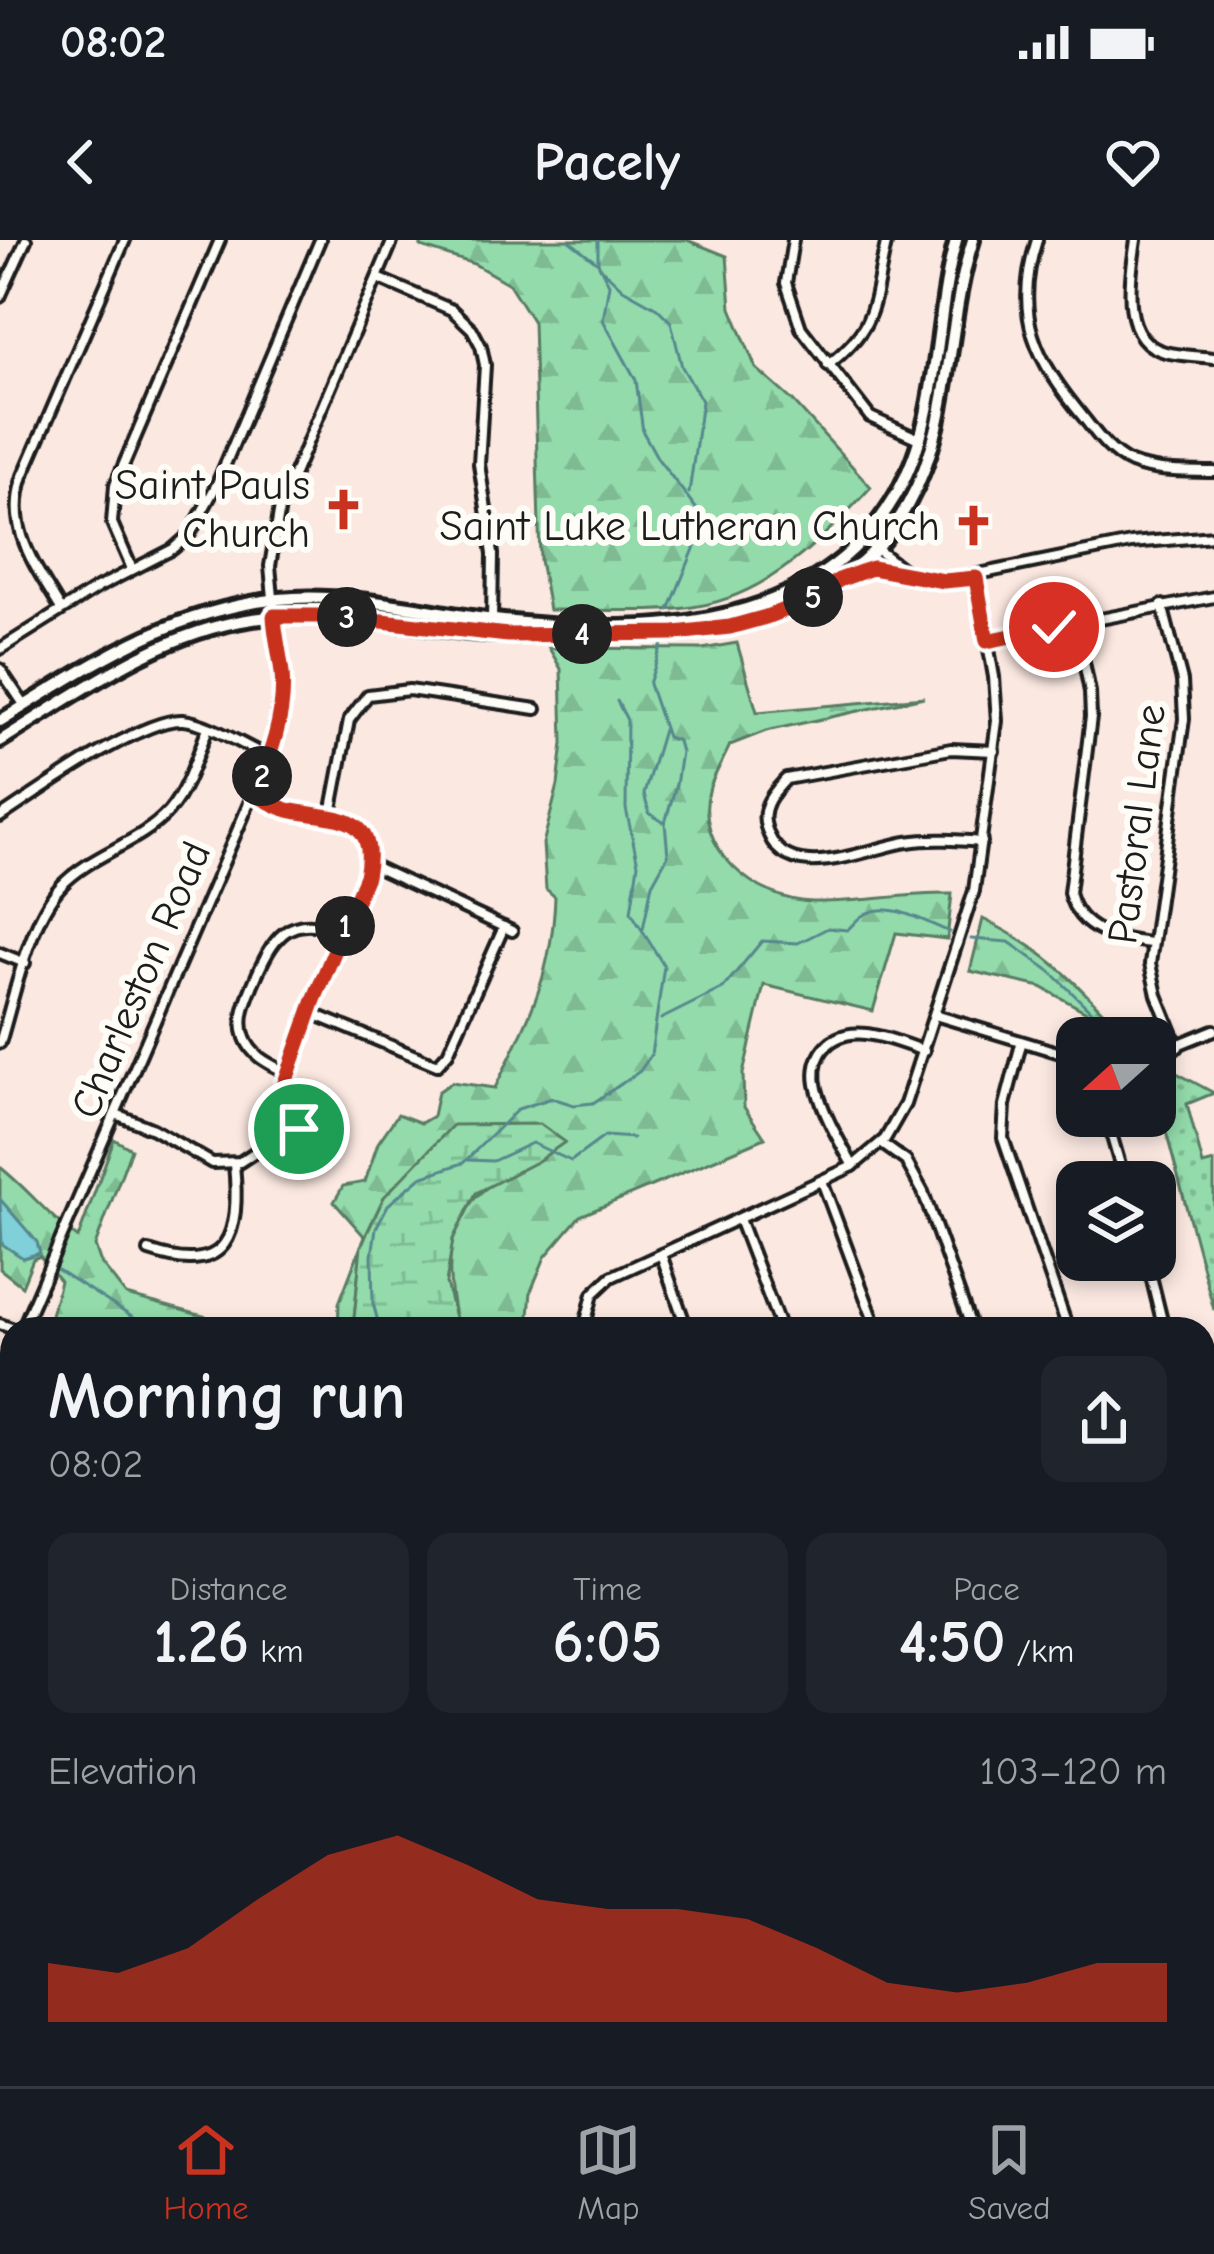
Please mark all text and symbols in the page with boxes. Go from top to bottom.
text: 08:02 [60,16,166,68]
icon: back [48,129,114,195]
icon: heart [1100,129,1166,195]
text: Pacely [534,131,680,194]
place label: Saint Pauls Church [115,461,310,558]
church icon: Saint Pauls Church [321,486,367,532]
place label: Saint Luke Lutheran Church [440,502,940,551]
church icon: Saint Luke Lutheran Church [951,503,997,549]
pin: 5 [783,567,843,627]
pin [1003,576,1105,678]
text: 5 [804,578,822,616]
pin: 3 [317,587,377,647]
icon: check [1021,594,1087,660]
text: 3 [339,598,355,636]
pin: 4 [552,604,612,664]
text: 4 [574,615,590,653]
street label: Pastoral Lane [1098,701,1176,947]
pin: 2 [232,746,292,806]
text: 2 [254,757,270,795]
street label: Charleston Road [61,835,221,1125]
pin: 1 [315,896,375,956]
text: 1 [339,907,351,945]
north arrow [1056,1017,1176,1137]
map controls [1056,1017,1176,1281]
pin [248,1078,350,1180]
icon: arrive [266,1096,332,1162]
button: layers [1056,1161,1176,1281]
button: share [1041,1356,1167,1482]
text: Morning run [48,1359,406,1435]
text: 08:02 [48,1442,143,1487]
text: Distance [169,1570,288,1608]
text: Time [573,1570,642,1608]
text: Pace [953,1570,1020,1608]
text: 1.26 [154,1608,249,1677]
text: 6:05 [553,1608,662,1677]
text: 4:50 [899,1608,1006,1677]
text: km [249,1632,304,1670]
text: /km [1006,1632,1074,1670]
text: Elevation [48,1749,197,1794]
text: 103–120 m [980,1749,1167,1794]
tab: Home [163,2117,249,2227]
tab: Map [575,2117,641,2227]
tab: Saved [968,2117,1051,2227]

